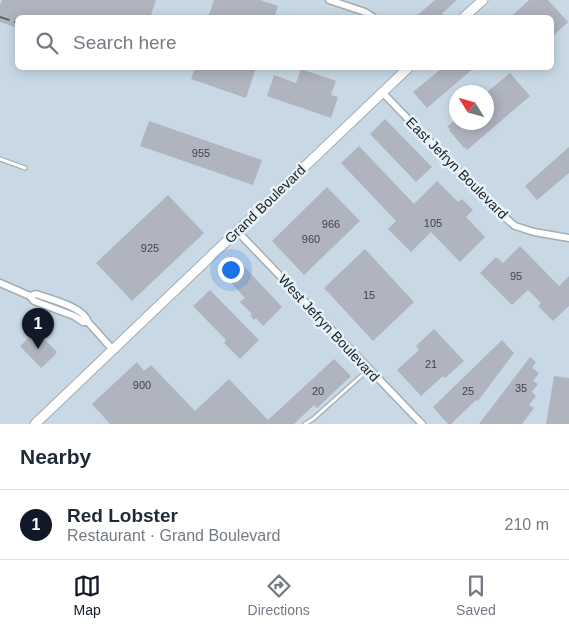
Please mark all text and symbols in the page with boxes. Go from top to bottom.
search box [15,15,554,70]
icon: search [33,29,61,57]
text: Search here [73,32,177,53]
north arrow [449,85,494,130]
street label: East Jefryn Boulevard [403,114,511,222]
house number: 955 [192,147,210,159]
street label: Grand Boulevard [221,161,309,247]
house number: 105 [424,217,442,229]
house number: 966 [322,218,340,230]
house number: 960 [302,233,320,245]
house number: 925 [141,242,159,254]
your location [218,257,244,283]
house number: 95 [510,270,522,282]
street label: West Jefryn Boulevard [275,271,383,385]
house number: 15 [363,289,375,301]
pin: 1 [22,308,54,349]
house number: 21 [425,358,437,370]
house number: 900 [133,379,151,391]
house number: 35 [515,382,527,394]
house number: 20 [312,385,324,397]
house number: 25 [462,385,474,397]
text: Nearby [20,445,91,468]
text: Red Lobster [67,505,178,526]
text: 1 [32,516,40,533]
text: 210 m [505,516,549,533]
text: Restaurant · Grand Boulevard [67,527,280,544]
tab: Map [73,572,101,618]
tab: Directions [248,572,310,618]
tab: Saved [456,572,496,618]

